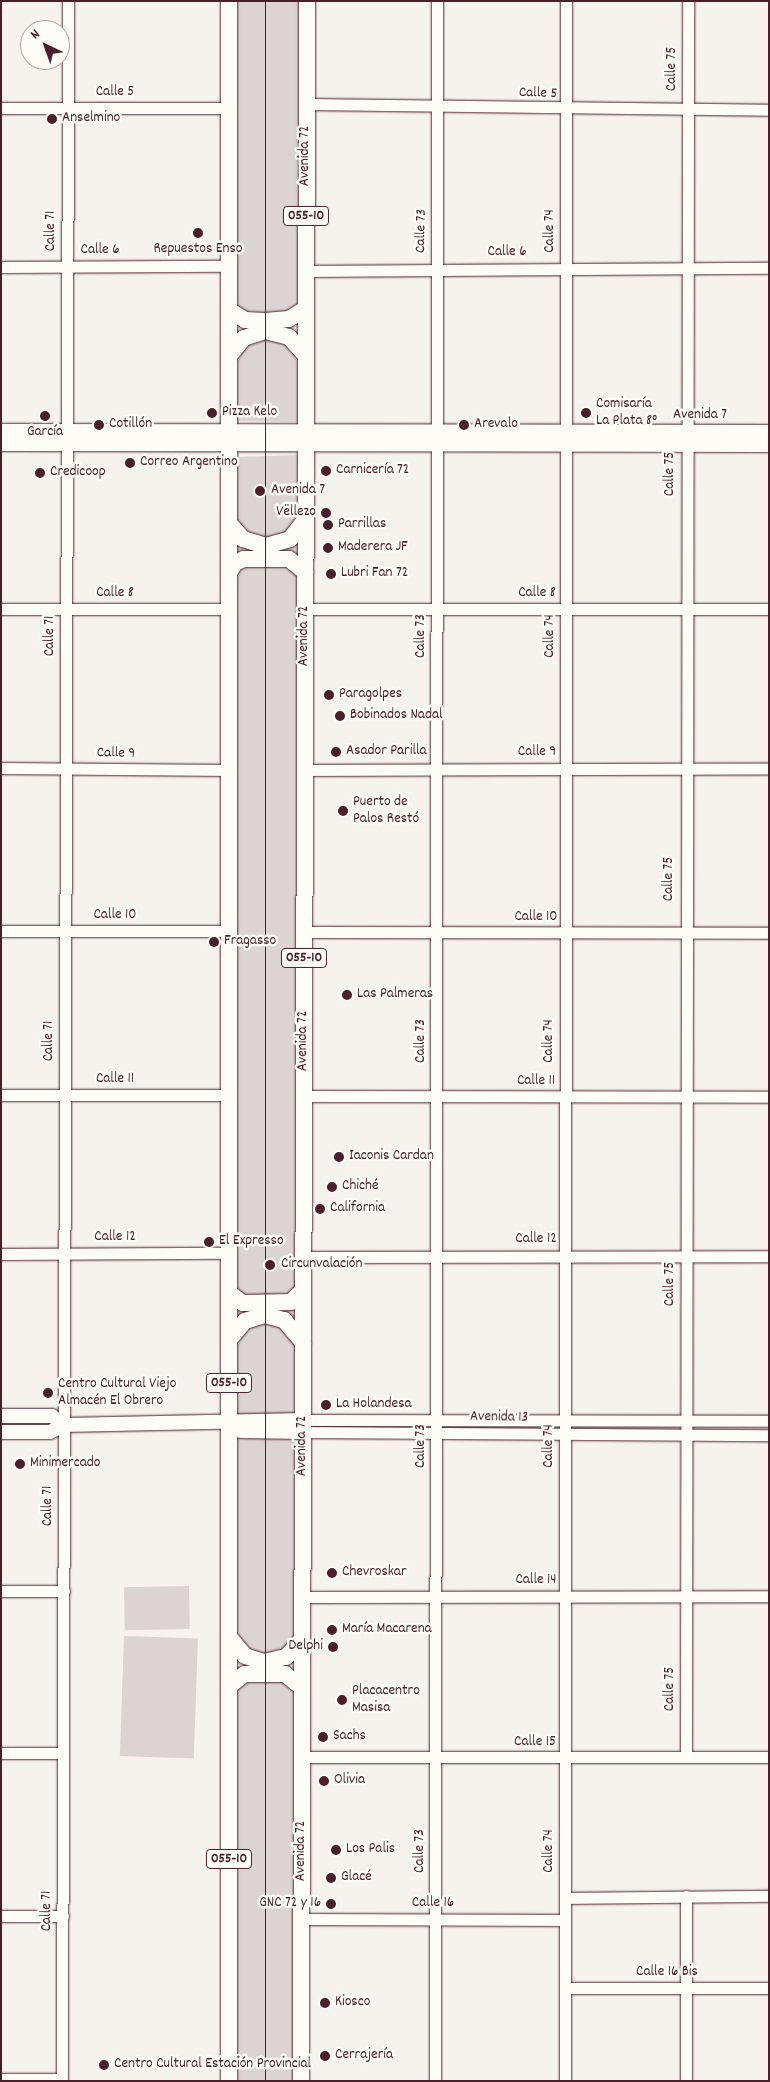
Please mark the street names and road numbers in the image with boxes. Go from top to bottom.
street label: Calle 75 [664,47,682,91]
street label: Calle 5 [96,84,134,102]
street label: Calle 5 [518,84,558,104]
street label: Avenida 72 [297,126,315,186]
road number: 055-10 [282,205,330,228]
street label: Calle 73 [413,209,431,253]
street label: Calle 74 [542,209,560,253]
street label: Calle 71 [43,211,61,251]
street label: Calle 6 [81,242,119,260]
street label: Calle 6 [488,244,526,262]
street label: Avenida 7 [673,407,727,425]
street label: Calle 75 [662,452,680,496]
street label: Calle 8 [96,585,134,603]
street label: Calle 8 [518,585,556,603]
street label: Avenida 72 [296,606,314,666]
street label: Calle 73 [413,614,431,658]
street label: Calle 74 [542,614,560,658]
street label: Calle 71 [42,616,60,656]
street label: Calle 9 [518,744,556,762]
street label: Calle 9 [97,745,135,763]
street label: Calle 75 [661,857,679,901]
street label: Calle 10 [93,907,137,925]
street label: Calle 10 [514,909,558,927]
road number: 055-10 [280,946,328,970]
street label: Avenida 72 [295,1011,313,1071]
street label: Calle 73 [413,1019,431,1063]
street label: Calle 74 [541,1019,559,1063]
street label: Calle 71 [41,1021,59,1061]
street label: Calle 11 [96,1071,134,1089]
street label: Calle 11 [517,1073,555,1091]
street label: Calle 12 [94,1229,136,1247]
street label: Calle 12 [515,1231,557,1249]
street label: Calle 75 [662,1262,680,1306]
road number: 055-10 [205,1372,253,1395]
street label: Avenida 13 [470,1408,528,1428]
street label: Avenida 72 [294,1416,312,1476]
street label: Calle 73 [413,1424,431,1468]
street label: Calle 74 [541,1424,559,1468]
street label: Calle 71 [40,1486,58,1526]
street label: Calle 14 [515,1572,557,1590]
street label: Calle 75 [662,1667,680,1711]
street label: Calle 15 [514,1734,556,1752]
street label: Avenida 72 [293,1821,311,1881]
street label: Calle 73 [412,1829,430,1873]
street label: Calle 74 [541,1829,559,1873]
road number: 055-10 [205,1848,253,1870]
street label: Calle 71 [39,1891,57,1931]
street label: Calle 16 [412,1895,454,1913]
street label: Calle 16 Bis [636,1964,698,1982]

